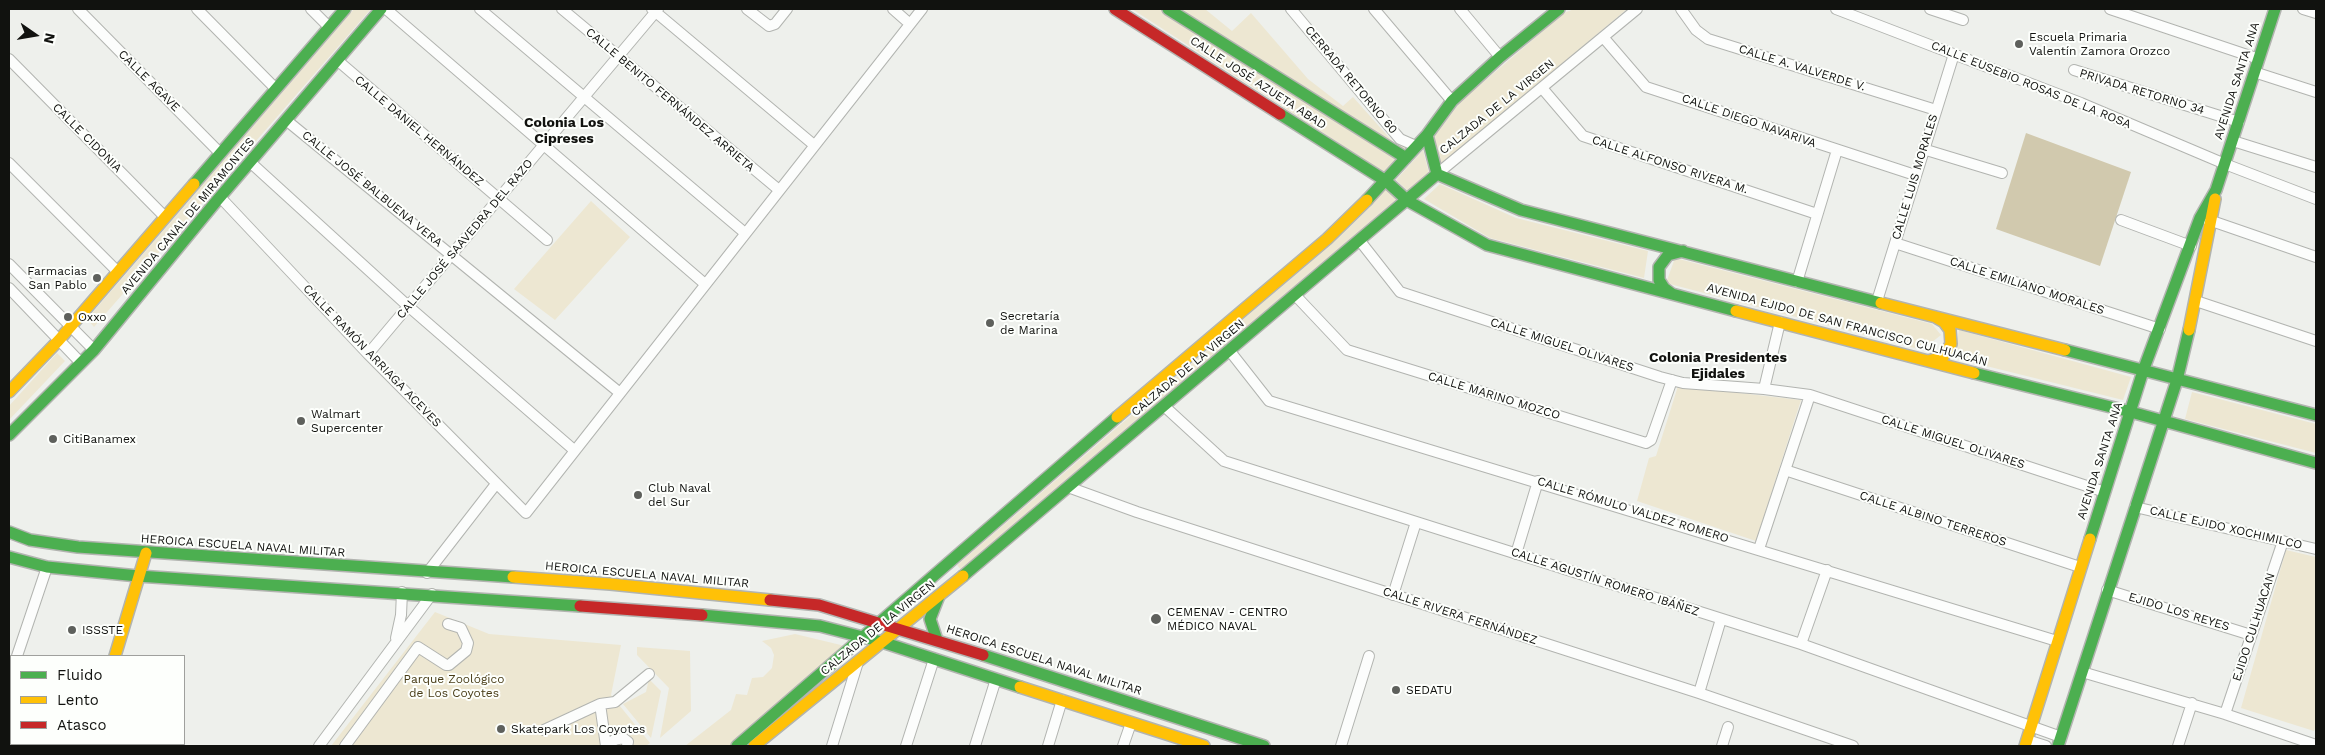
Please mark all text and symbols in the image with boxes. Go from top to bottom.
north arrow [10,10,60,60]
street label: AVENIDA SANTA ANA [2211,21,2263,141]
street label: CERRADA RETORNO 60 [1302,23,1400,137]
street label: CALLE BENITO FERNÁNDEZ ARRIETA [583,25,757,175]
place label: Escuela Primaria Valentín Zamora Orozco [2029,30,2170,58]
text: N [41,32,59,45]
street label: CALLE JOSÉ AZUETA ABAD [1187,34,1329,132]
street label: CALLE EUSEBIO ROSAS DE LA ROSA [1929,38,2133,132]
marker: Escuela Primaria Valentín Zamora Orozco [2013,38,2025,50]
street label: CALLE A. VALVERDE V. [1737,42,1867,94]
street label: CALLE AGAVE [115,47,183,115]
street label: CALZADA DE LA VIRGEN [1437,56,1557,158]
street label: PRIVADA RETORNO 34 [2078,66,2206,118]
street label: CALLE DANIEL HERNÁNDEZ [352,73,486,189]
street label: CALLE DIEGO NAVARIVA [1680,91,1818,151]
street label: CALLE CIDONIA [49,100,125,176]
street label: CALLE LUIS MORALES [1889,112,1941,242]
district label: Colonia Los Cipreses [524,115,604,148]
street label: CALLE JOSÉ BALBUENA VERA [299,128,445,250]
street label: CALLE ALFONSO RIVERA M. [1590,133,1750,197]
street label: AVENIDA CANAL DE MIRAMONTES [118,135,258,297]
street label: CALLE JOSÉ SAAVEDRA DEL RAZO [394,156,536,322]
street label: CALLE EMILIANO MORALES [1948,254,2106,318]
place label: Farmacias San Pablo [27,264,87,292]
marker: Farmacias San Pablo [91,272,103,284]
street label: AVENIDA EJIDO DE SAN FRANCISCO CULHUACÁN [1705,280,1989,370]
street label: CALLE RAMÓN ARRIAGA ACEVES [300,282,444,430]
place label: Secretaría de Marina [1000,309,1059,337]
place label: Oxxo [78,310,107,324]
marker: Oxxo [62,311,74,323]
street label: CALLE MIGUEL OLIVARES [1488,315,1636,375]
street label: CALZADA DE LA VIRGEN [1129,316,1247,420]
marker: Secretaría de Marina [984,317,996,329]
district label: Colonia Presidentes Ejidales [1649,350,1787,382]
street label: CALLE MARINO MOZCO [1426,369,1562,423]
street label: AVENIDA SANTA ANA [2074,401,2126,521]
place label: Walmart Supercenter [311,407,383,435]
street label: CALLE MIGUEL OLIVARES [1879,412,2027,472]
marker: Walmart Supercenter [295,415,307,427]
place label: CitiBanamex [63,432,136,446]
marker: CitiBanamex [47,433,59,445]
street label: CALLE RÓMULO VALDEZ ROMERO [1535,474,1731,546]
place label: Club Naval del Sur [648,481,711,509]
street label: CALLE ALBINO TERREROS [1858,488,2008,550]
marker: Club Naval del Sur [632,489,644,501]
street label: CALLE EJIDO XOCHIMILCO [2148,503,2304,553]
street label: HEROICA ESCUELA NAVAL MILITAR [140,532,346,560]
street label: CALLE AGUSTÍN ROMERO IBÁÑEZ [1509,545,1701,619]
street label: HEROICA ESCUELA NAVAL MILITAR [544,559,750,591]
street label: EJIDO CULHUACAN [2230,571,2278,683]
street label: CALZADA DE LA VIRGEN [818,577,938,679]
street label: CALLE RIVERA FERNÁNDEZ [1381,584,1539,648]
street label: EJIDO LOS REYES [2127,590,2231,634]
place label: CEMENAV - CENTRO MÉDICO NAVAL [1167,605,1288,633]
marker: CEMENAV - CENTRO MÉDICO NAVAL [1149,612,1163,626]
street label: HEROICA ESCUELA NAVAL MILITAR [944,621,1144,699]
place label: ISSSTE [82,623,123,637]
marker: ISSSTE [66,624,78,636]
legend [10,655,185,745]
text: Fluido [57,666,102,684]
park label: Parque Zoológico de Los Coyotes [404,672,504,700]
place label: SEDATU [1406,683,1452,697]
marker: SEDATU [1390,684,1402,696]
text: Lento [57,691,99,709]
text: Atasco [57,716,106,734]
place label: Skatepark Los Coyotes [511,722,645,736]
marker: Skatepark Los Coyotes [495,723,507,735]

